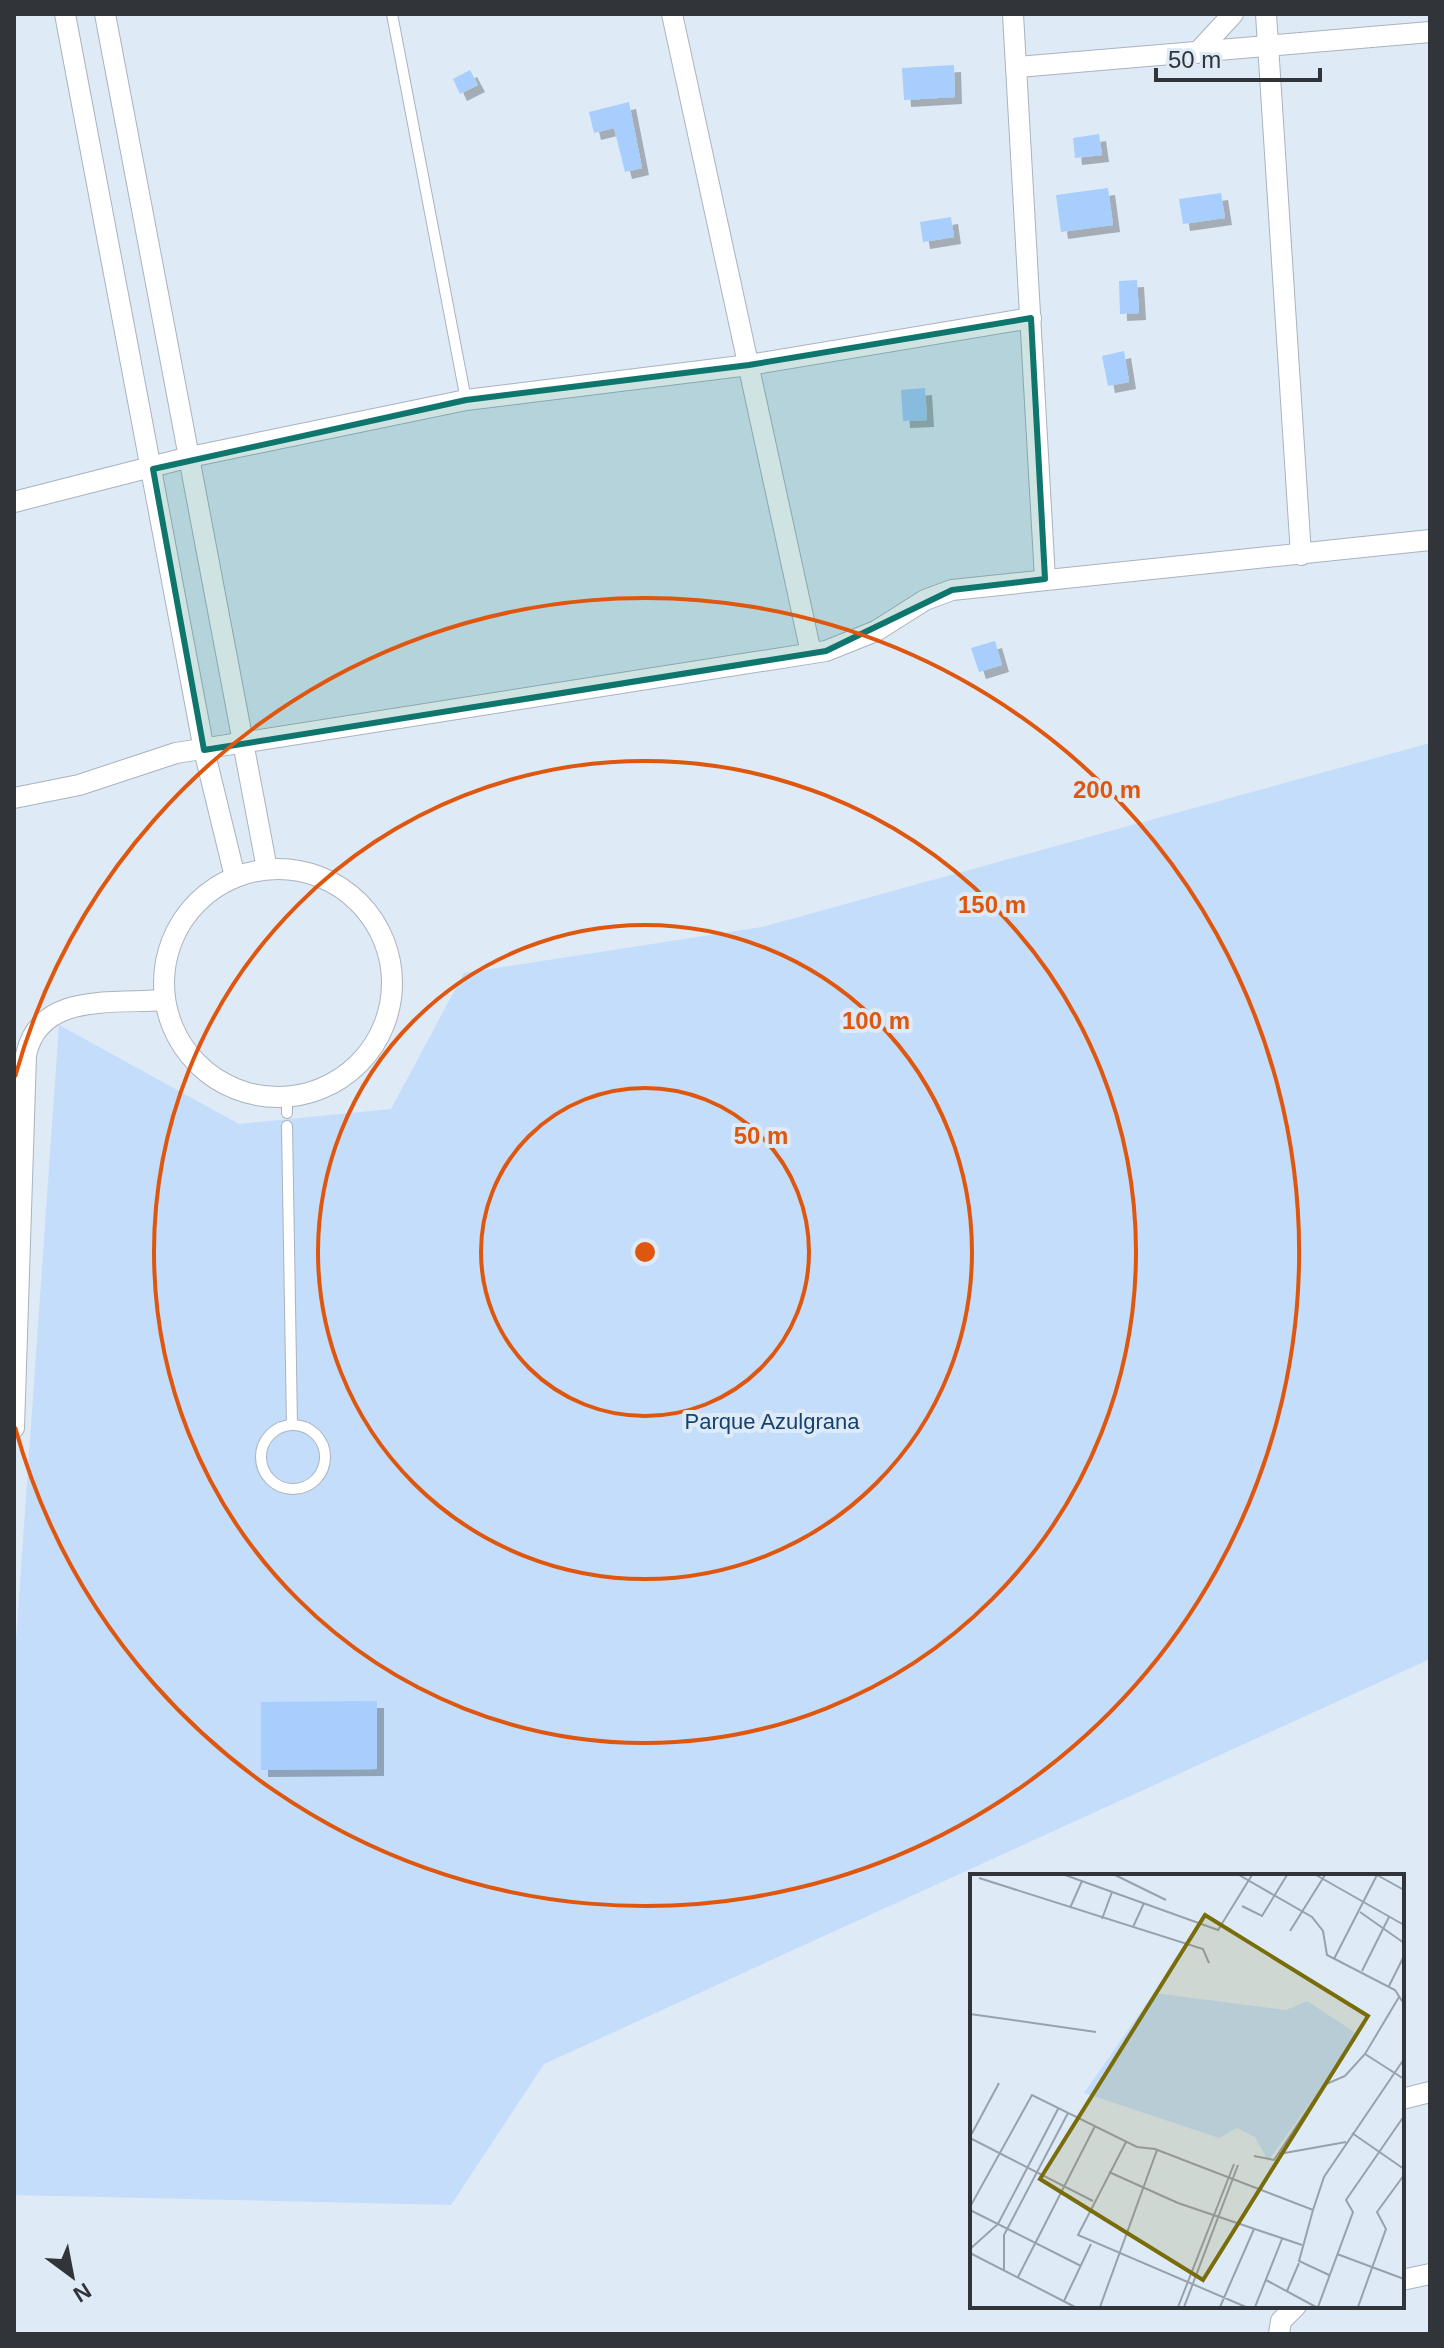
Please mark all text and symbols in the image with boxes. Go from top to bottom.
scale bar [1156,32,1320,82]
text: 50 m [1168,46,1221,73]
text: 200 m [1073,776,1141,803]
text: 150 m [958,891,1026,918]
text: 100 m [842,1007,910,1034]
text: 50 m [734,1122,788,1149]
centre of rings [631,1238,659,1266]
park label: Parque Azulgrana [685,1409,860,1434]
inset map [970,1874,1404,2308]
north arrow [32,2236,112,2316]
text: N [69,2278,96,2307]

